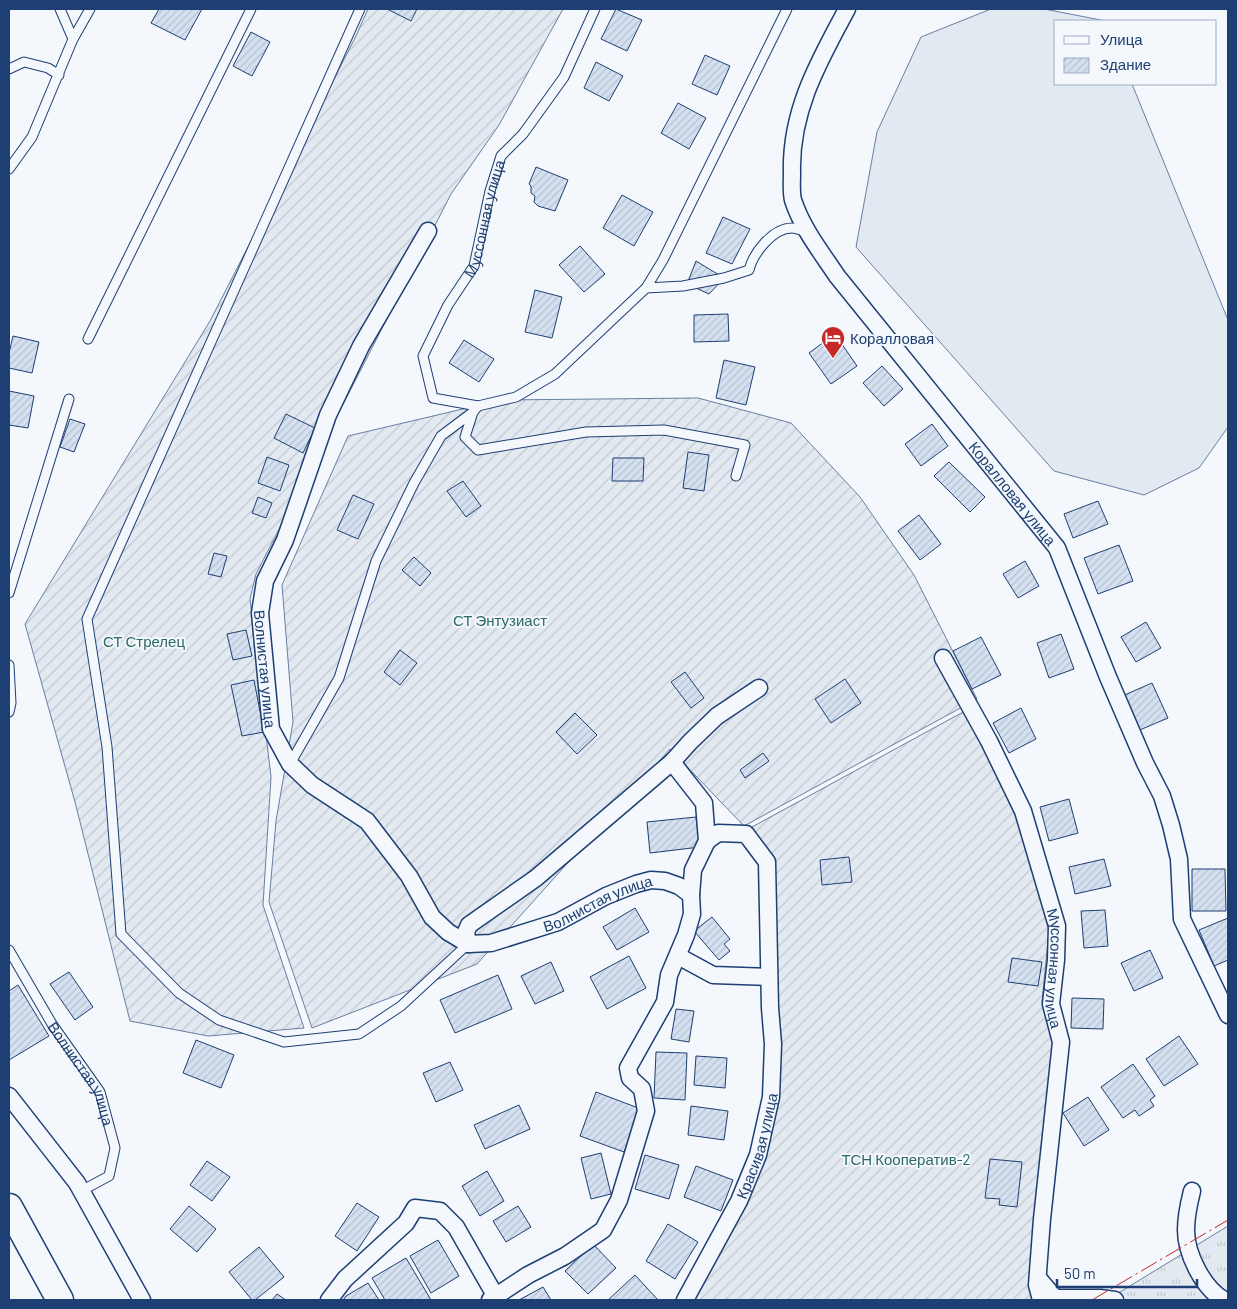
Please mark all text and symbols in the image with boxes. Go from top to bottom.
legend [1054,20,1217,85]
text: Улица [1100,30,1143,48]
text: Здание [1100,55,1151,73]
street label: Муссонная улица [460,157,508,281]
hotel icon: Коралловая [820,325,846,359]
place label: Коралловая [850,329,934,347]
street label: Коралловая улица [965,438,1061,549]
street label: Волнистая улица [251,609,280,729]
park label: СТ Энтузиаст [453,611,547,629]
park label: СТ Стрелец [103,632,185,650]
street label: Волнистая улица [541,871,655,935]
street label: Муссонная улица [1042,906,1066,1031]
street label: Волнистая улица [44,1018,118,1128]
street label: Красивая улица [732,1091,781,1201]
park label: ТСН Кооператив-2 [841,1150,971,1168]
scale bar [1057,1256,1197,1288]
text: 50 m [1064,1264,1096,1282]

